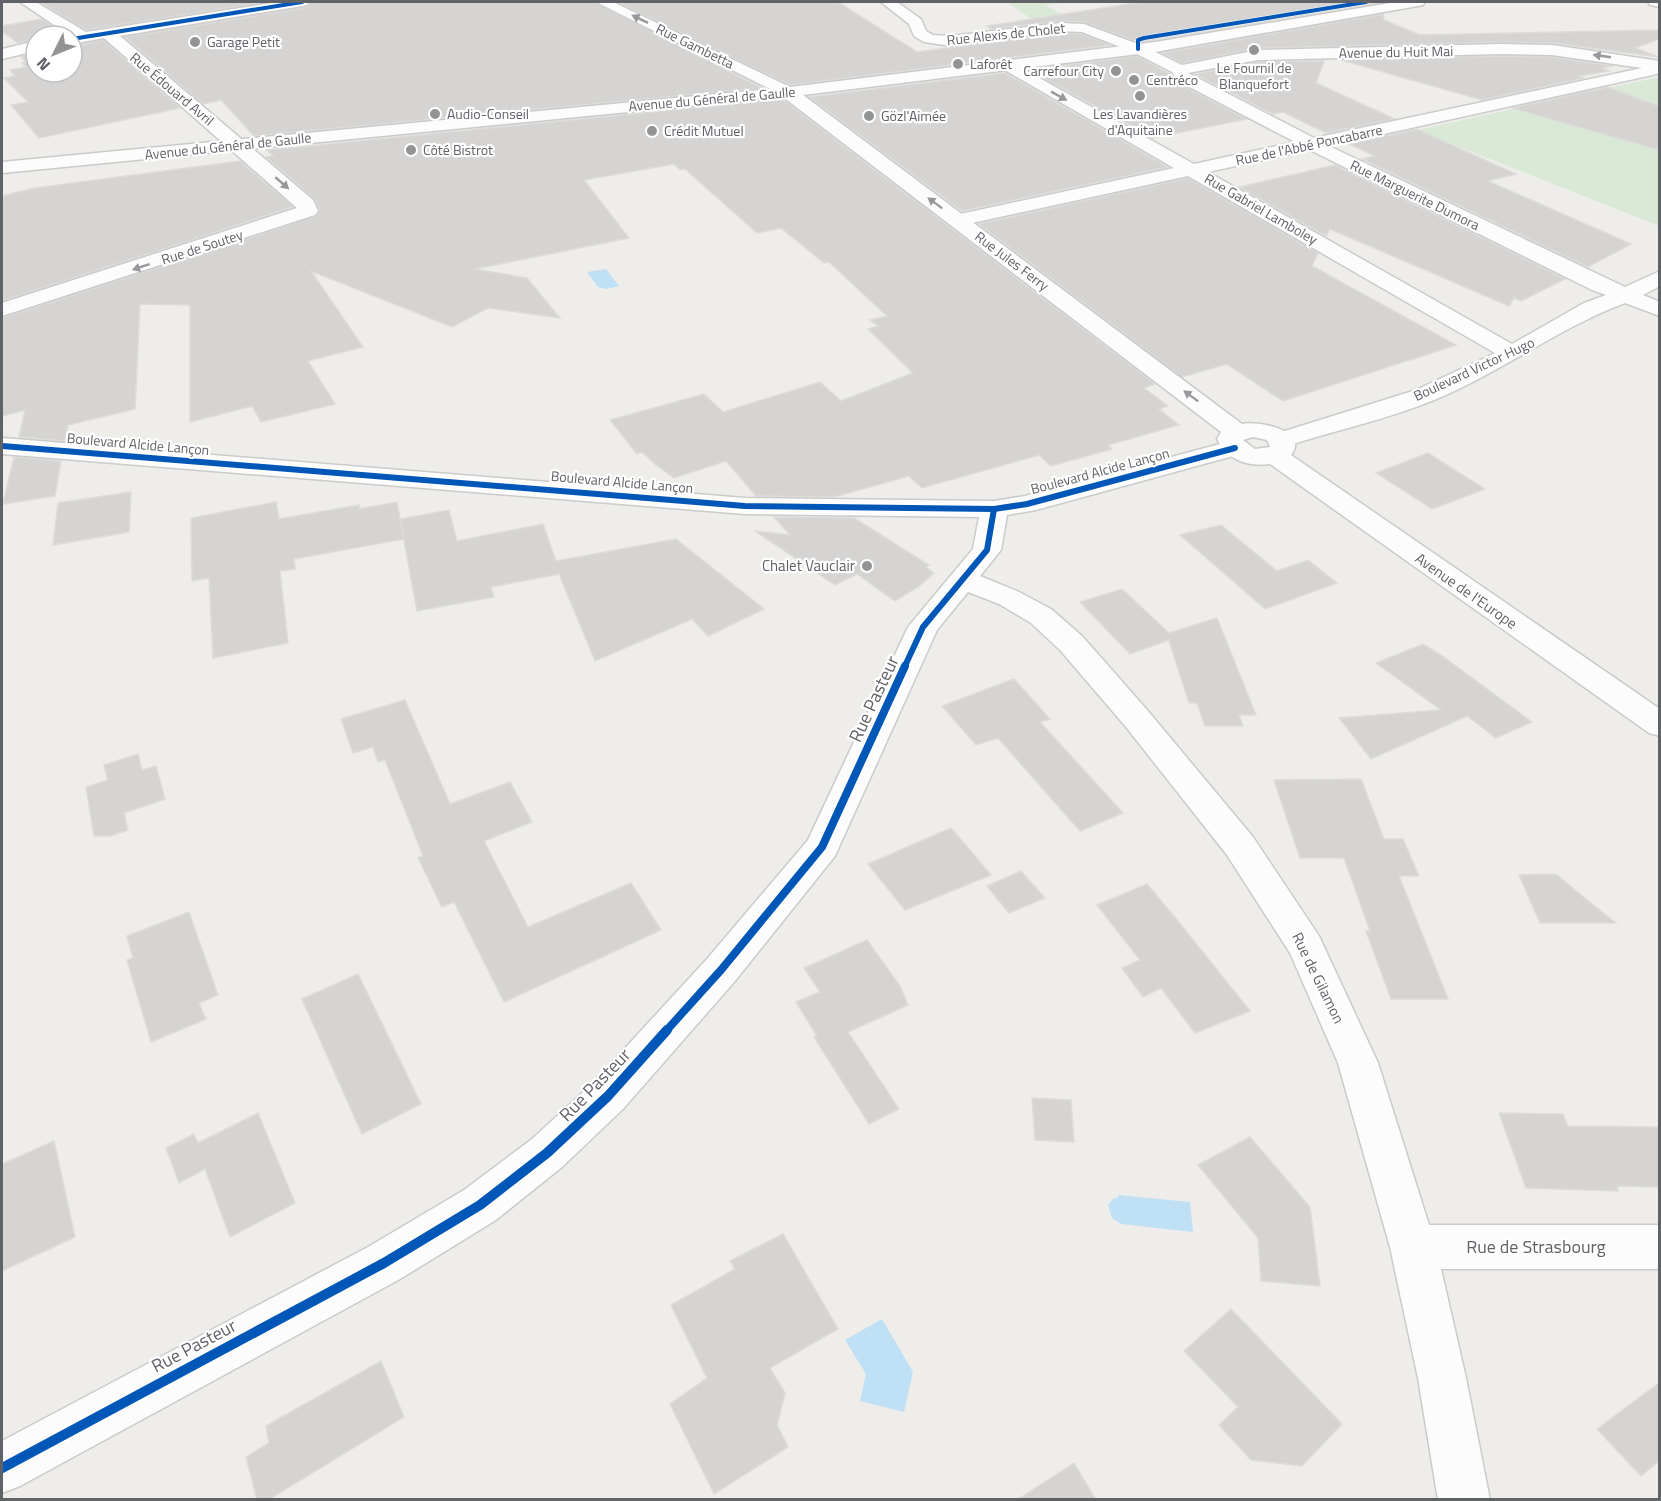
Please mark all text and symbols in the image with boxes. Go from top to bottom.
one-way arrow [632,15,649,24]
street label: Rue Alexis de Cholet [946,17,1066,50]
street label: Rue Gambetta [653,18,738,74]
north arrow [24,24,84,84]
place label: Garage Petit [207,31,280,52]
marker: Garage Petit [188,35,202,49]
street label: Avenue du Huit Mai [1339,40,1453,63]
marker: Le Fournil de Blanquefort [1247,43,1261,57]
street label: Rue Édouard Avril [126,47,219,130]
text: N [30,52,56,76]
one-way arrow [1592,52,1611,61]
place label: Laforêt [970,53,1012,74]
marker: Laforêt [951,57,965,71]
place label: Le Fournil de Blanquefort [1217,57,1291,94]
place label: Carrefour City [1023,60,1104,81]
marker: Carrefour City [1109,64,1123,78]
place label: Centréco [1146,69,1198,90]
marker: Centréco [1127,73,1141,87]
street label: Avenue du Général de Gaulle [628,81,796,116]
marker: Les Lavandières d'Aquitaine [1133,89,1147,103]
one-way arrow [1051,91,1068,101]
place label: Audio-Conseil [447,103,529,124]
place label: Les Lavandières d'Aquitaine [1093,103,1187,140]
place label: Gözl'Aimée [881,105,946,126]
marker: Audio-Conseil [428,107,442,121]
marker: Gözl'Aimée [862,109,876,123]
street label: Rue de l'Abbé Poncabarre [1233,119,1384,170]
place label: Crédit Mutuel [664,120,744,141]
marker: Crédit Mutuel [645,124,659,138]
street label: Avenue du Général de Gaulle [144,126,312,165]
place label: Côté Bistrot [423,139,493,160]
marker: Côté Bistrot [404,143,418,157]
street label: Rue Marguerite Dumora [1347,154,1484,235]
street label: Rue Gabriel Lamboley [1201,168,1322,250]
one-way arrow [274,176,289,189]
one-way arrow [927,197,942,209]
street label: Rue de Soutey [158,223,246,270]
street label: Rue Jules Ferry [971,226,1054,296]
one-way arrow [132,262,150,272]
street label: Boulevard Victor Hugo [1410,331,1538,406]
one-way arrow [1183,391,1198,403]
street label: Boulevard Alcide Lançon [66,427,210,460]
street label: Boulevard Alcide Lançon [1028,442,1172,499]
street label: Boulevard Alcide Lançon [550,465,694,498]
street label: Avenue de l'Europe [1410,547,1522,634]
place label: Chalet Vauclair [762,554,855,577]
marker: Chalet Vauclair [860,559,874,573]
street label: Rue Pasteur [842,651,905,747]
street label: Rue de Gilamon [1286,928,1350,1027]
street label: Rue Pasteur [553,1042,637,1127]
street label: Rue de Strasbourg [1466,1233,1606,1260]
street label: Rue Pasteur [146,1312,241,1379]

